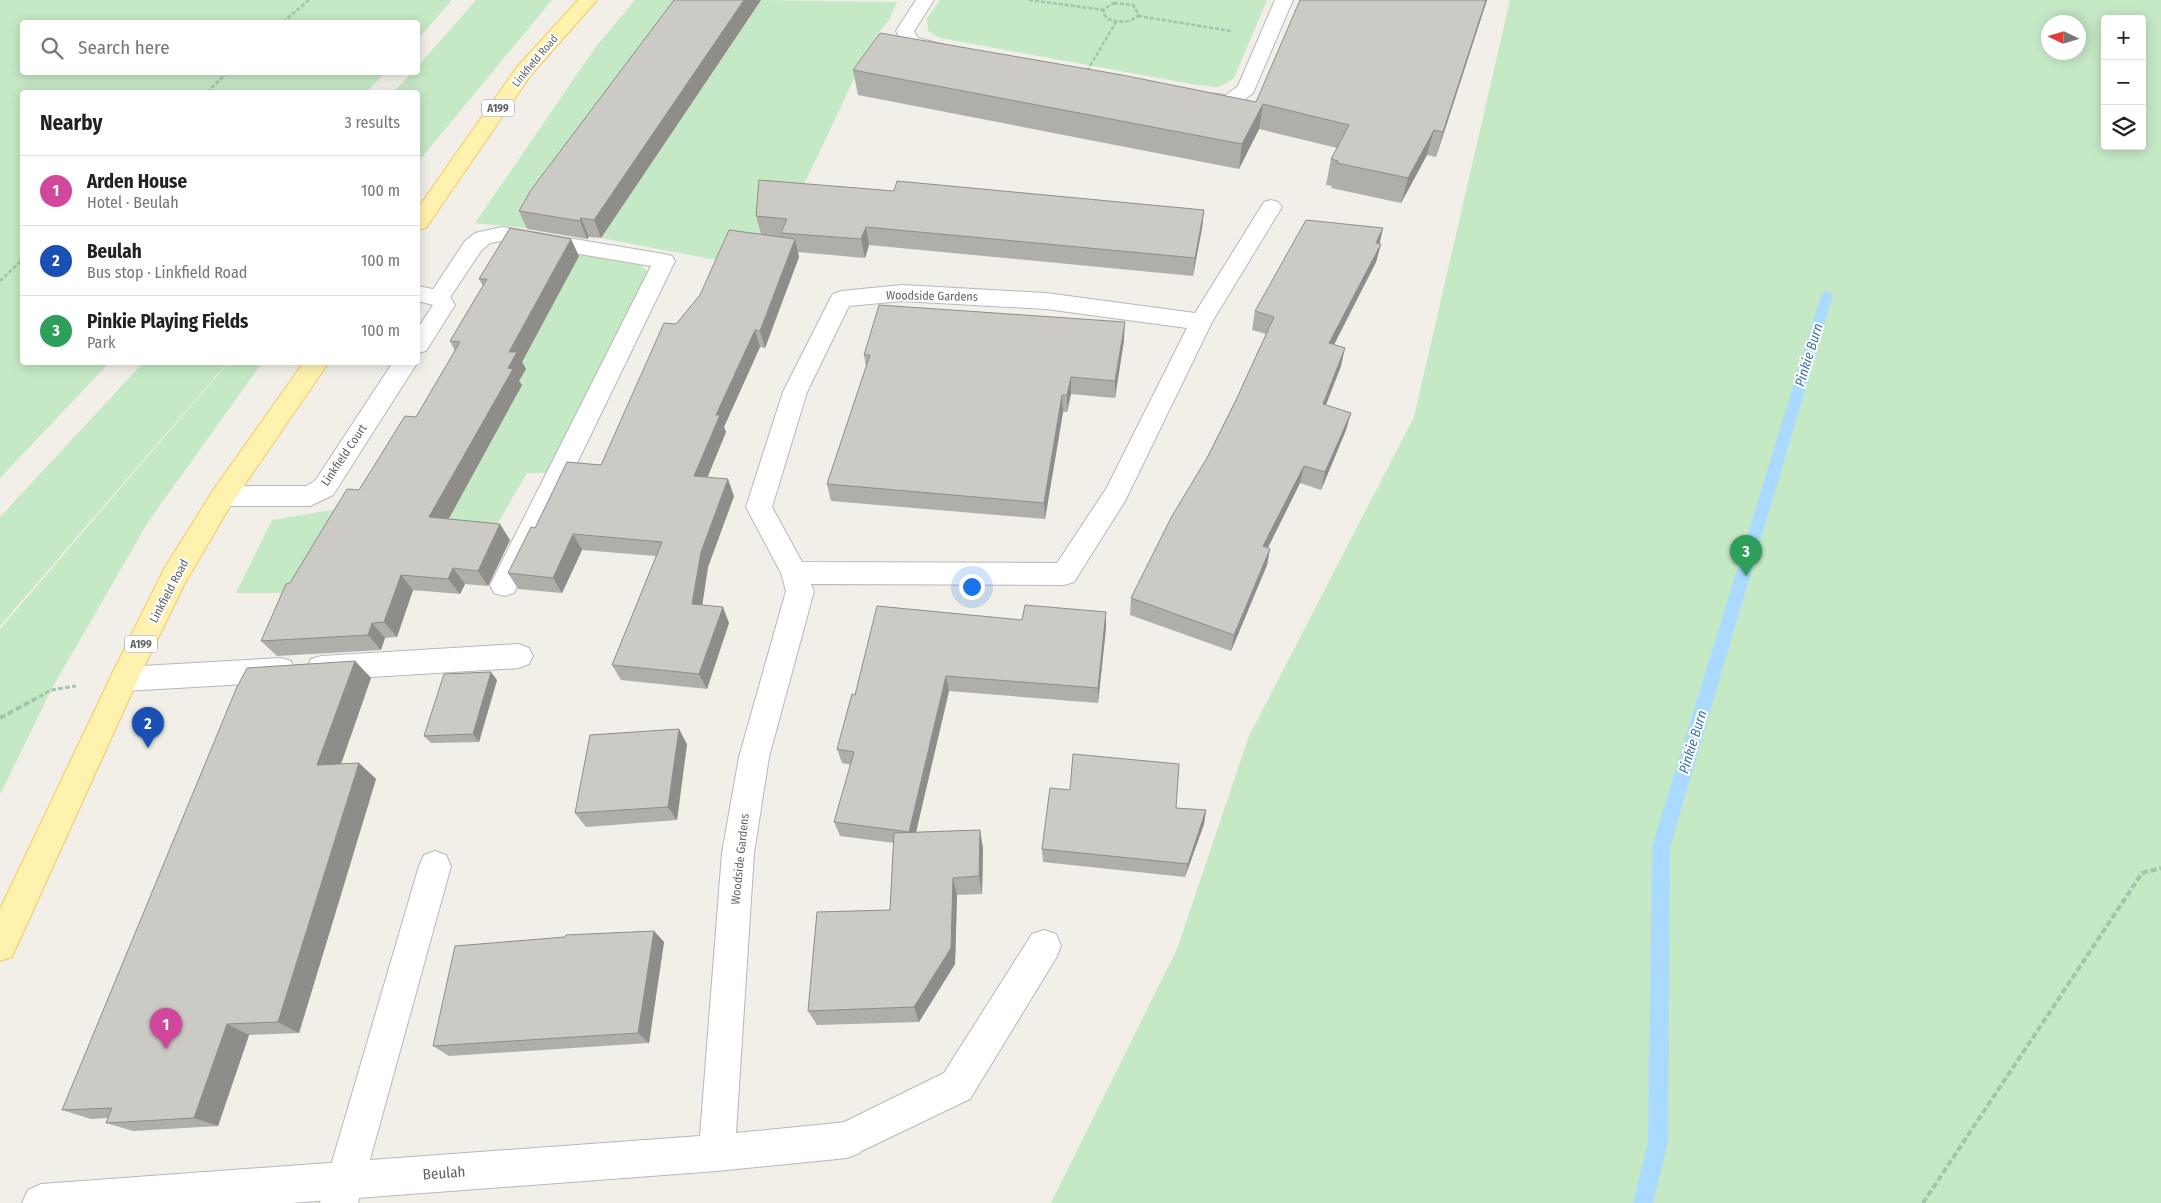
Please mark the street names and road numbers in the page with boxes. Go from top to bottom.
street label: Linkfield Road [509,32,561,90]
road number: A199 [482,100,514,116]
street label: Woodside Gardens [886,288,978,304]
street label: Linkfield Court [318,421,370,489]
street label: Linkfield Road [146,557,192,625]
road number: A199 [125,636,157,652]
street label: Woodside Gardens [728,813,752,905]
street label: Beulah [422,1163,466,1183]

